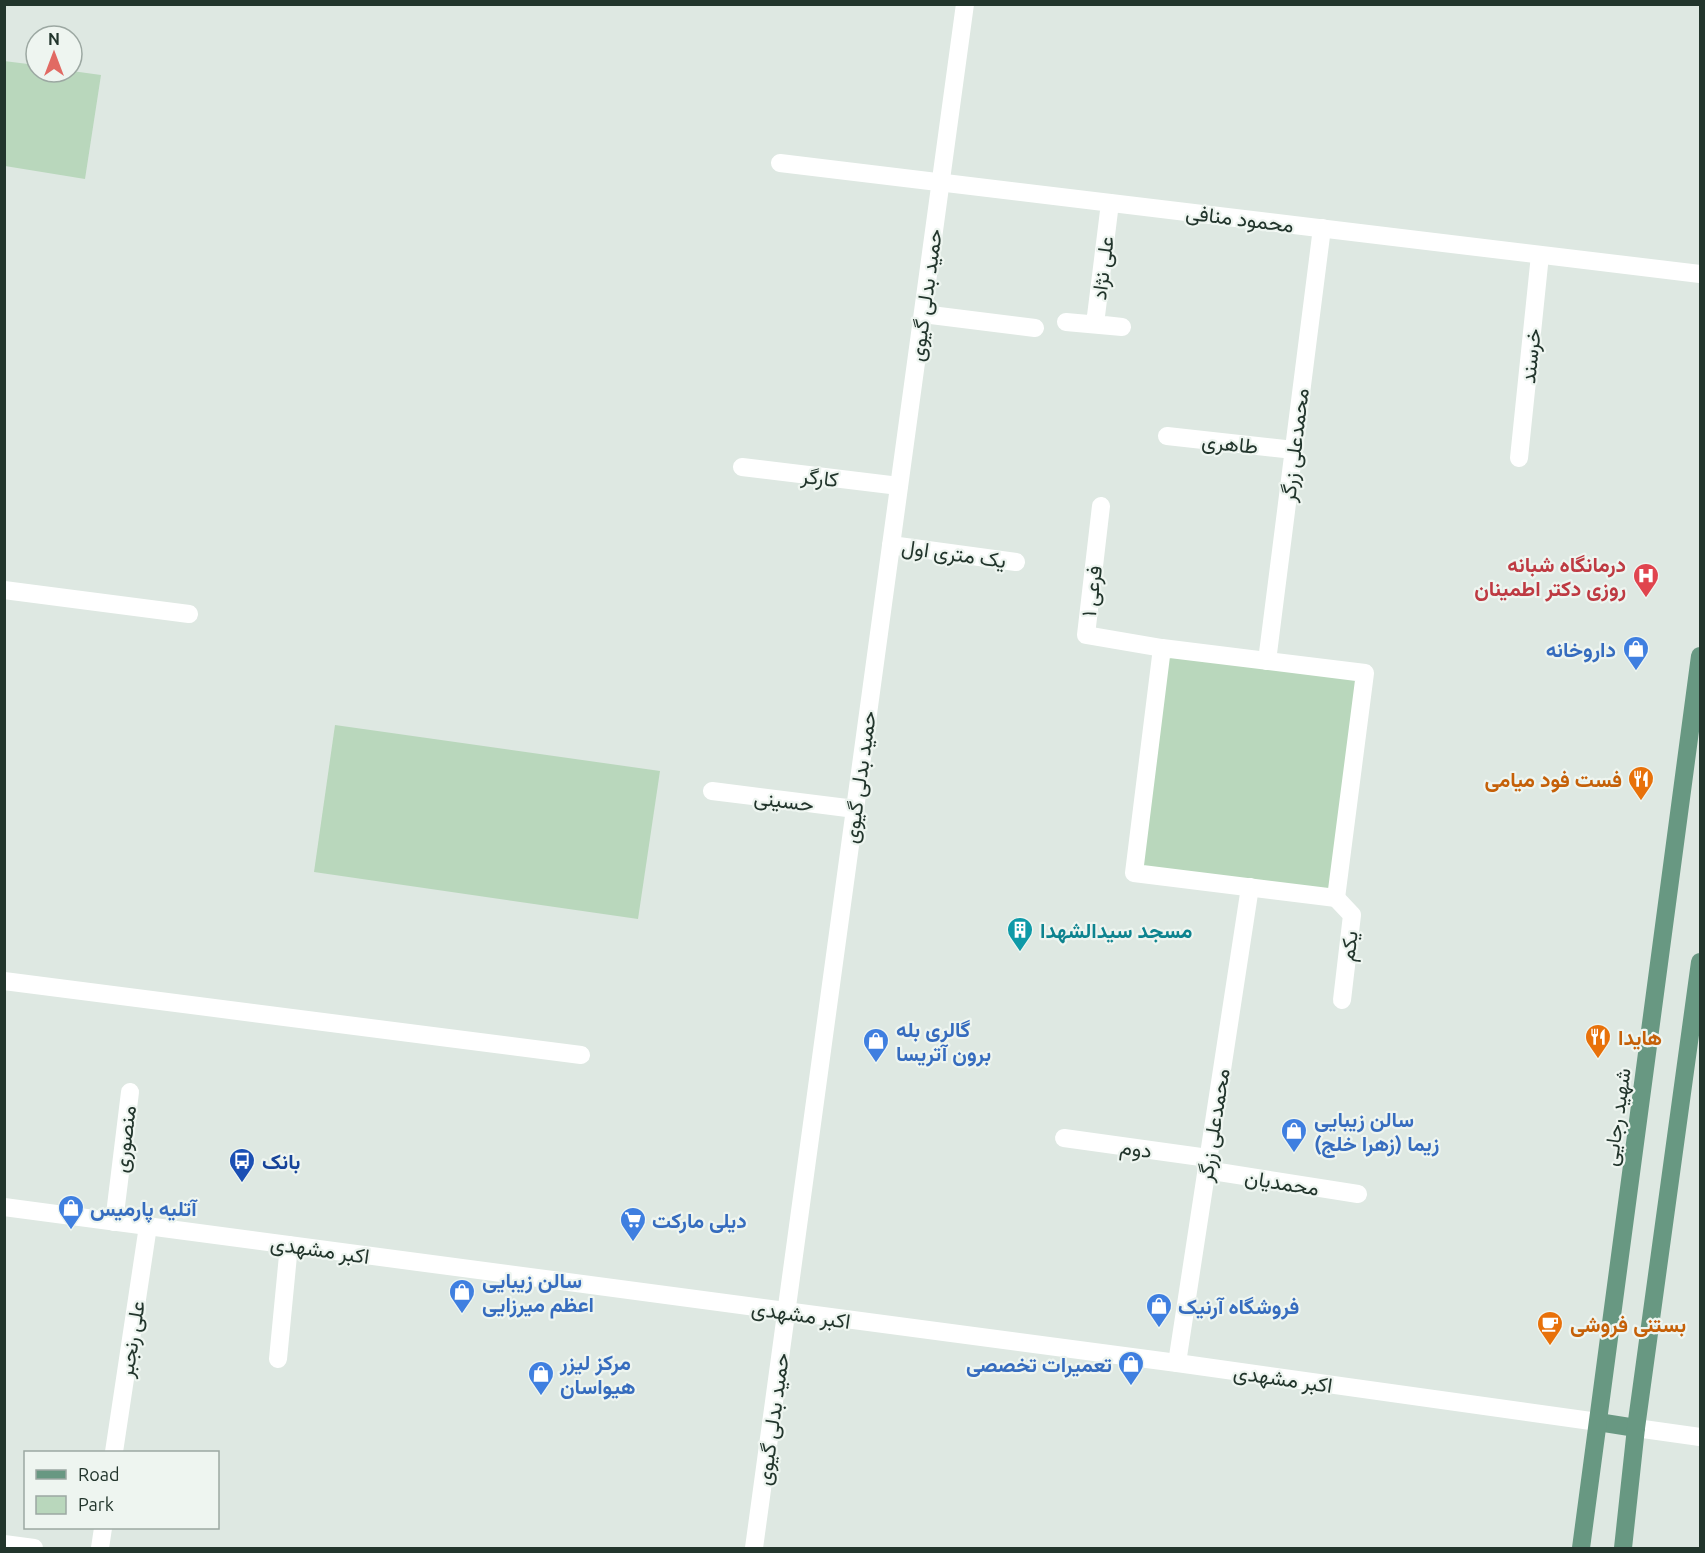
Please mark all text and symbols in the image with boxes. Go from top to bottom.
north arrow [24,24,84,84]
text: N [48,30,60,48]
street label: محمود منافی [1184,199,1295,239]
street label: حمید بدلی گیوی [904,227,948,363]
street label: علی نژاد [1086,235,1120,302]
street label: خرسند [1515,327,1547,385]
street label: محمدعلی زرگر [1275,387,1315,504]
street label: طاهری [1200,428,1259,460]
street label: کارگر [799,463,840,493]
street label: یک متری اول [900,534,1008,574]
place label: درمانگاه شبانه روزی دکتر اطمینان [1474,552,1626,602]
hospital icon: درمانگاه شبانه روزی دکتر اطمینان [1631,561,1661,599]
street label: فرعی ۱ [1076,564,1108,618]
shop icon: داروخانه [1621,634,1651,672]
place label: داروخانه [1546,637,1616,663]
street label: حمید بدلی گیوی [838,709,882,845]
restaurant icon: فست فود میامی [1626,764,1656,802]
place label: فست فود میامی [1485,767,1622,793]
street label: حسینی [753,784,815,817]
building icon: مسجد سیدالشهدا [1005,915,1035,953]
place label: مسجد سیدالشهدا [1040,918,1192,944]
street label: یکم [1334,929,1365,963]
place label: گالری بله برون آتریسا [896,1017,991,1067]
restaurant icon: هایدا [1583,1022,1613,1060]
place label: هایدا [1618,1025,1662,1050]
shop icon: گالری بله برون آتریسا [861,1026,891,1064]
street label: شهید رجایی [1597,1066,1637,1168]
street label: محمدعلی زرگر [1192,1067,1236,1185]
street label: منصوری [108,1104,142,1174]
place label: سالن زیبایی زیما (زهرا خلج) [1314,1107,1439,1158]
shop icon: سالن زیبایی زیما (زهرا خلج) [1279,1116,1309,1154]
street label: دوم [1118,1134,1153,1165]
bus stop icon: بانک [227,1146,257,1184]
place label: بانک [262,1149,300,1174]
street label: محمدیان [1243,1164,1321,1201]
shop icon: آتلیه پارمیس [56,1193,86,1231]
place label: آتلیه پارمیس [90,1196,198,1223]
supermarket icon: دیلی مارکت [618,1205,648,1243]
place label: دیلی مارکت [652,1208,747,1234]
street label: اکبر مشهدی [269,1230,371,1270]
place label: سالن زیبایی اعظم میرزایی [482,1268,594,1319]
shop icon: سالن زیبایی اعظم میرزایی [447,1277,477,1315]
shop icon: فروشگاه آرنیک [1144,1291,1174,1329]
place label: فروشگاه آرنیک [1178,1294,1299,1320]
street label: اکبر مشهدی [750,1295,852,1335]
street label: علی رنجبر [113,1299,151,1380]
cafe icon: بستنی فروشی [1535,1309,1565,1347]
place label: بستنی فروشی [1570,1312,1686,1338]
shop icon: تعمیرات تخصصی [1116,1349,1146,1387]
place label: مرکز لیزر هیواسان [559,1350,636,1400]
street label: حمید بدلی گیوی [751,1351,795,1487]
place label: تعمیرات تخصصی [966,1352,1112,1378]
shop icon: مرکز لیزر هیواسان [526,1359,556,1397]
street label: اکبر مشهدی [1232,1359,1334,1399]
legend [24,1451,219,1529]
text: Road [78,1464,120,1484]
text: Park [78,1494,114,1514]

